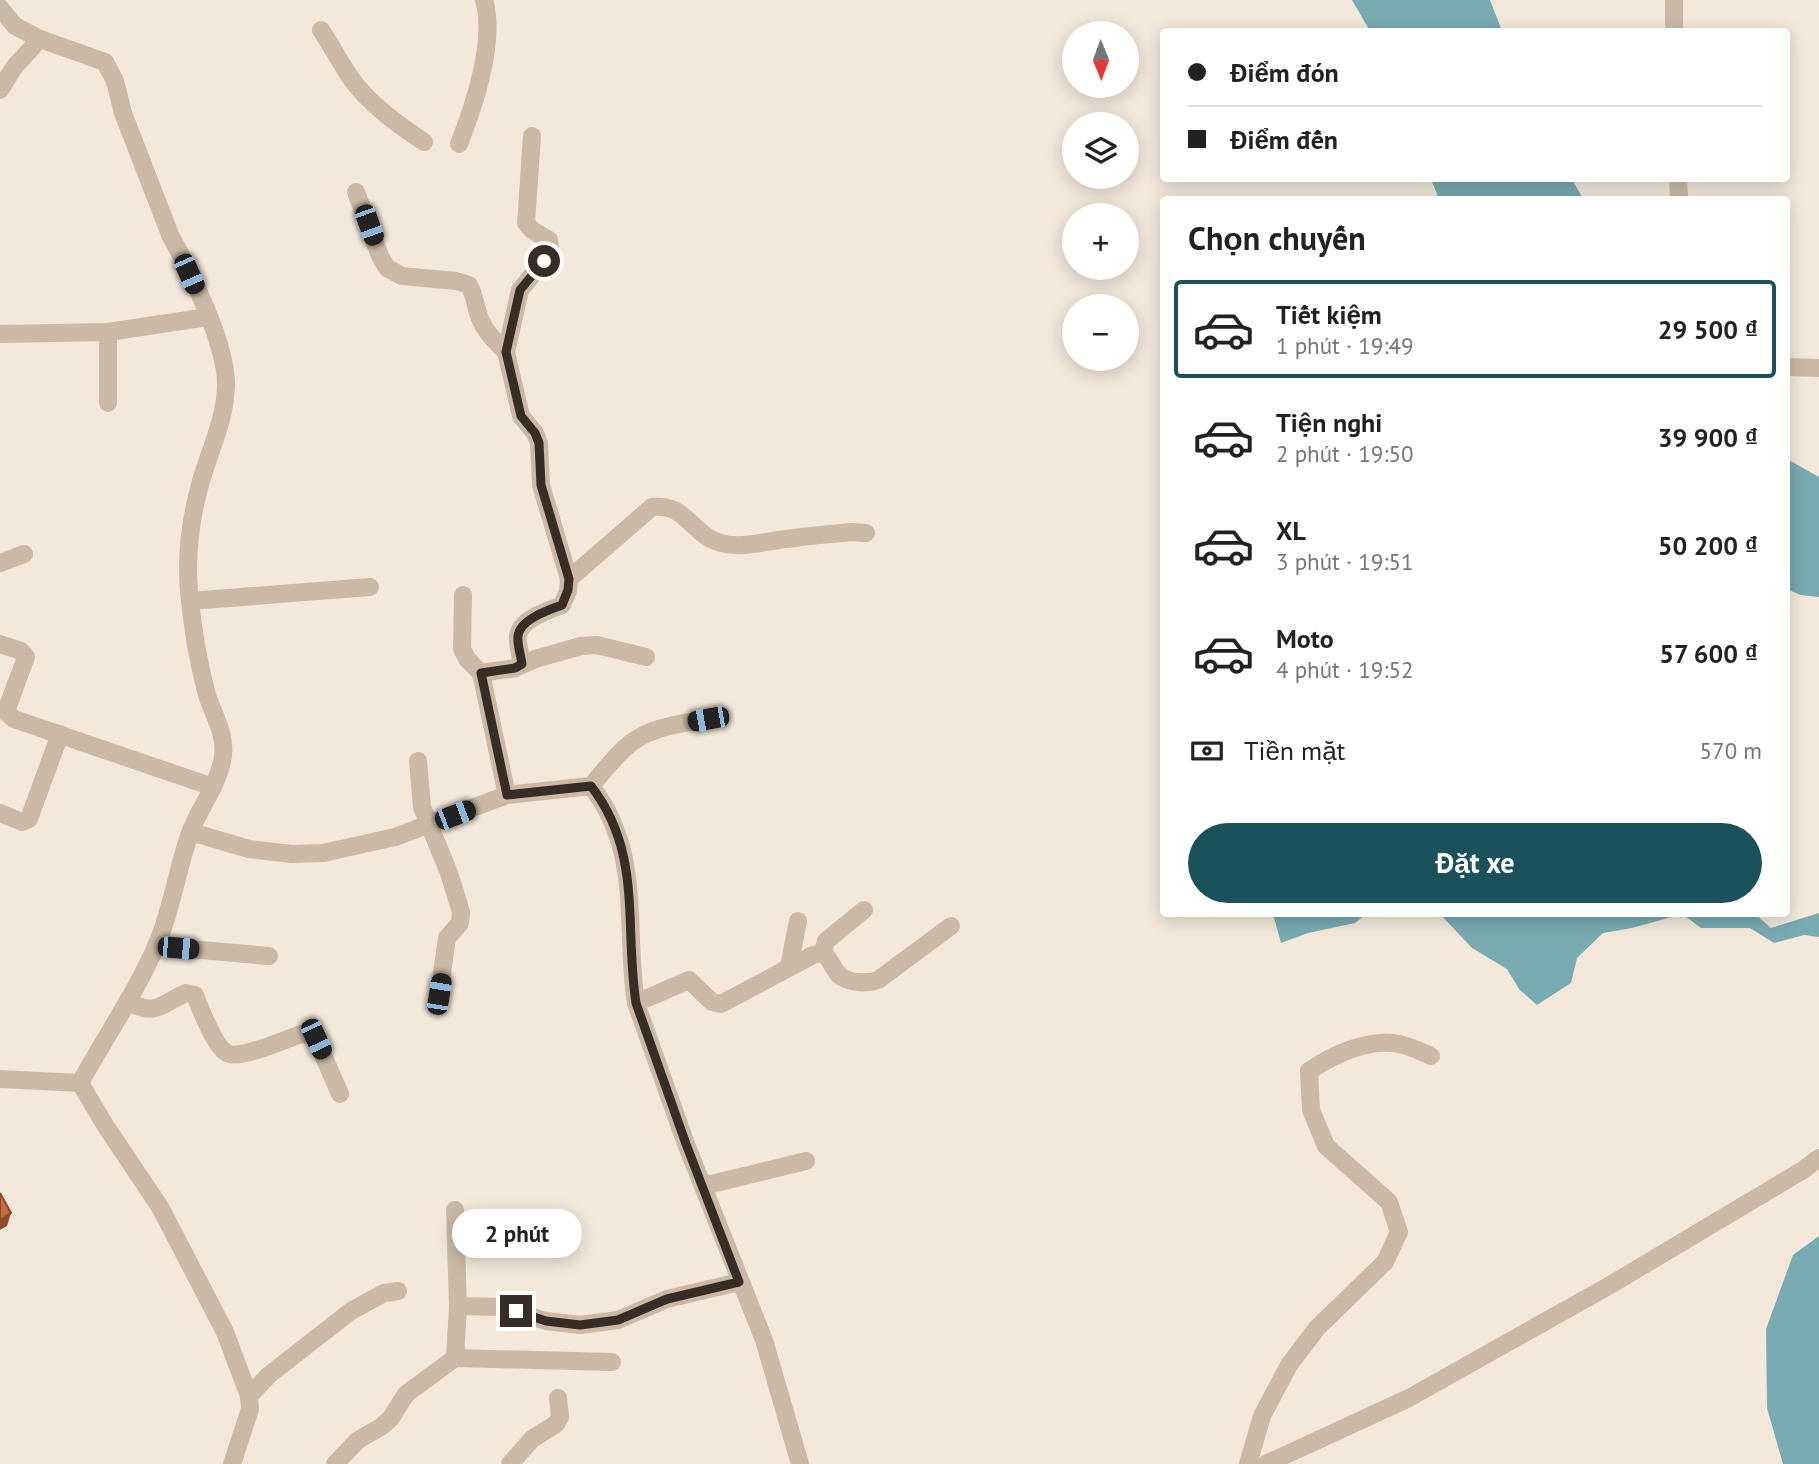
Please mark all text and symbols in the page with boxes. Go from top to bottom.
north arrow [1062,21,1139,98]
map controls [1062,21,1139,371]
text: Điểm đón [1230,56,1339,89]
button: layers [1062,112,1139,189]
text: Điểm đến [1230,123,1338,156]
car [352,202,387,248]
button: + [1062,203,1139,280]
text: Chọn chuyến [1188,217,1366,259]
route start [528,245,560,277]
car [171,251,208,297]
button: − [1062,294,1139,371]
icon: car [1192,298,1255,361]
text: Tiết kiệm [1276,298,1382,331]
text: 29 500 ₫ [1658,313,1758,346]
text: 1 phút · 19:49 [1276,331,1414,360]
icon: car [1192,406,1255,469]
text: Tiện nghi [1276,406,1382,439]
text: 39 900 ₫ [1658,421,1758,454]
text: 2 phút · 19:50 [1276,439,1414,468]
icon: car [1192,514,1255,577]
text: XL [1276,514,1306,547]
text: 50 200 ₫ [1658,529,1758,562]
text: 3 phút · 19:51 [1276,547,1414,576]
icon: car [1192,622,1255,685]
text: Moto [1276,622,1334,655]
text: 57 600 ₫ [1659,637,1758,670]
text: 4 phút · 19:52 [1276,655,1414,684]
car [686,705,731,733]
icon: cash [1188,732,1226,770]
text: Tiền mặt [1244,734,1345,767]
text: 570 m [1700,736,1762,765]
car [432,798,479,832]
button: Đặt xe [1188,823,1762,903]
car [157,936,200,960]
car [426,972,453,1016]
car [298,1016,335,1062]
callout: 2 phút [451,1210,581,1258]
text: 2 phút [485,1219,549,1248]
route end [500,1295,532,1327]

